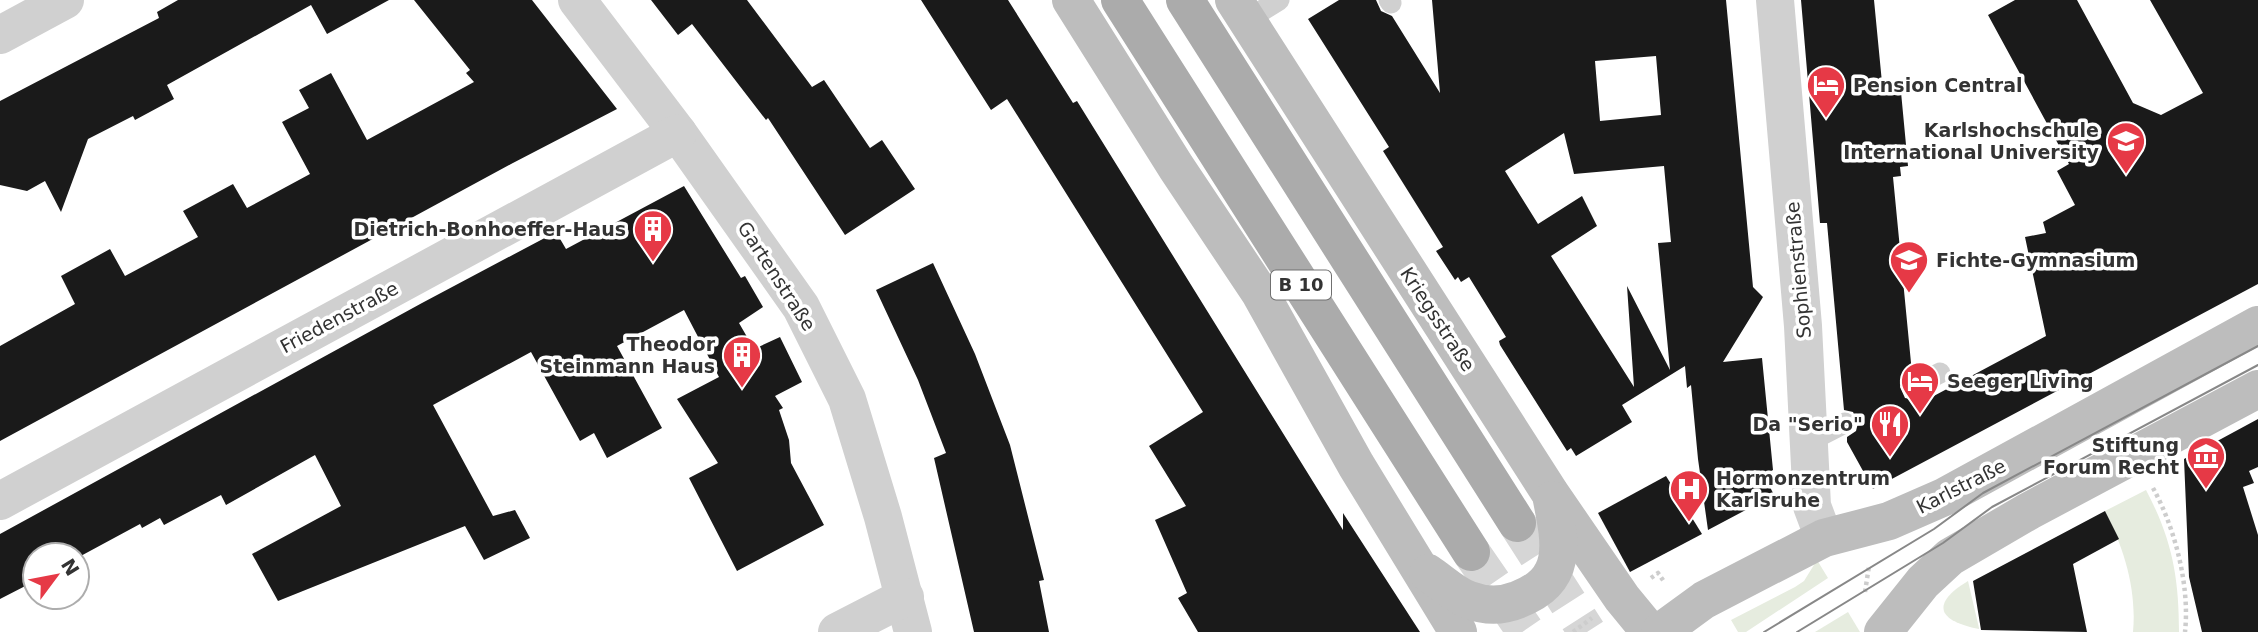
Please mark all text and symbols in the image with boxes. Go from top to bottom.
hotel icon: Pension Central [1805,64,1847,119]
place label: Pension Central [1853,74,2023,96]
place label: Karlshochschule International University [1843,119,2100,163]
school or university icon: Karlshochschule International University [2105,120,2147,175]
street label: Sophienstraße [1781,201,1815,339]
building icon: Dietrich-Bonhoeffer-Haus [632,208,674,263]
street label: Gartenstraße [734,217,820,335]
place label: Dietrich-Bonhoeffer-Haus [354,218,626,240]
school or university icon: Fichte-Gymnasium [1888,239,1930,294]
place label: Fichte-Gymnasium [1936,249,2135,271]
street label: Kriegsstraße [1396,263,1480,375]
road number: B 10 [1271,270,1331,300]
street label: Friedenstraße [276,277,402,357]
place label: Theodor Steinmann Haus [539,333,716,377]
building icon: Theodor Steinmann Haus [721,334,763,389]
hotel icon: Seeger Living [1899,360,1941,415]
place label: Seeger Living [1947,370,2094,392]
restaurant icon: Da "Serio" [1869,403,1911,458]
place label: Da "Serio" [1752,413,1863,435]
place label: Stiftung Forum Recht [2043,434,2179,478]
museum icon: Stiftung Forum Recht [2185,435,2227,490]
street label: Karlstraße [1913,454,2009,518]
place label: Hormonzentrum Karlsruhe [1716,467,1890,511]
hospital icon: Hormonzentrum Karlsruhe [1668,468,1710,523]
north arrow [21,541,91,611]
text: N [57,554,84,580]

